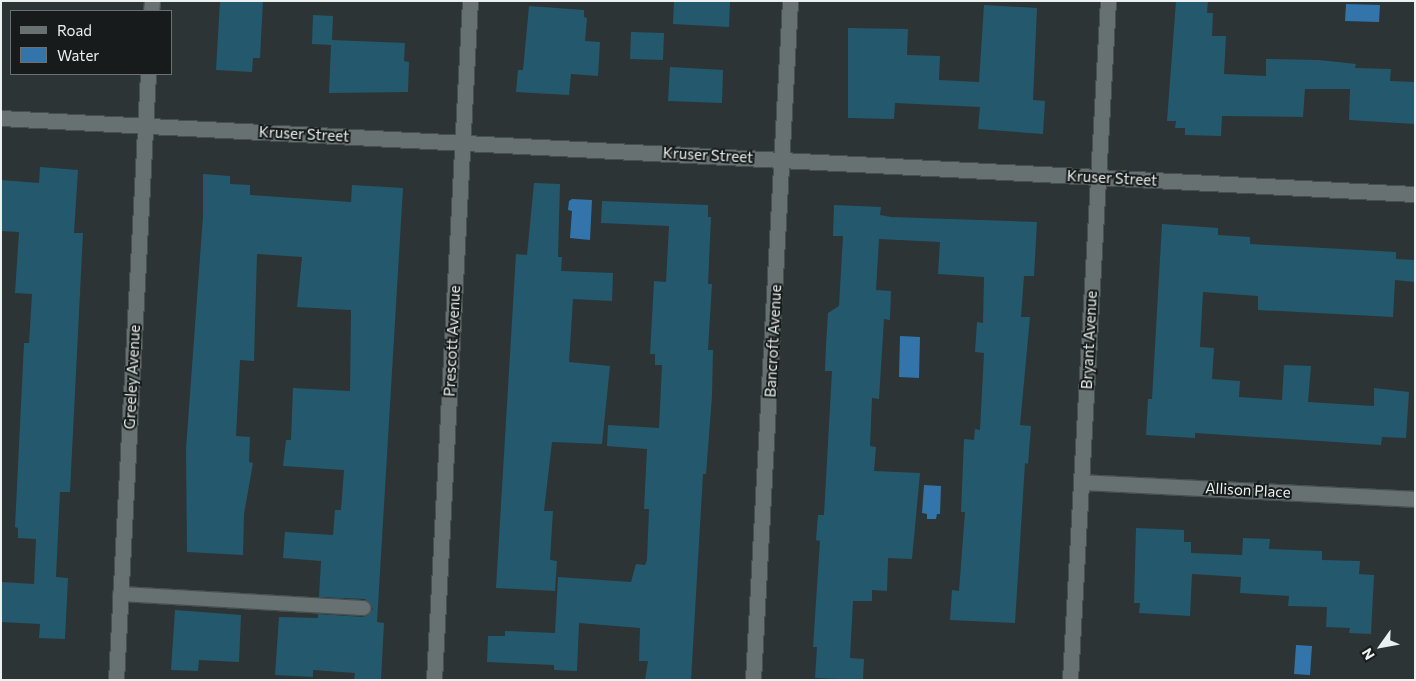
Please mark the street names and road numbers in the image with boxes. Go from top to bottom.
street label: Kruser Street [258,123,350,145]
street label: Kruser Street [662,144,754,166]
street label: Kruser Street [1066,167,1158,189]
street label: Bancroft Avenue [761,284,785,398]
street label: Prescott Avenue [440,285,464,397]
street label: Bryant Avenue [1077,290,1101,390]
street label: Greeley Avenue [120,324,144,430]
street label: Allison Place [1205,479,1291,501]

